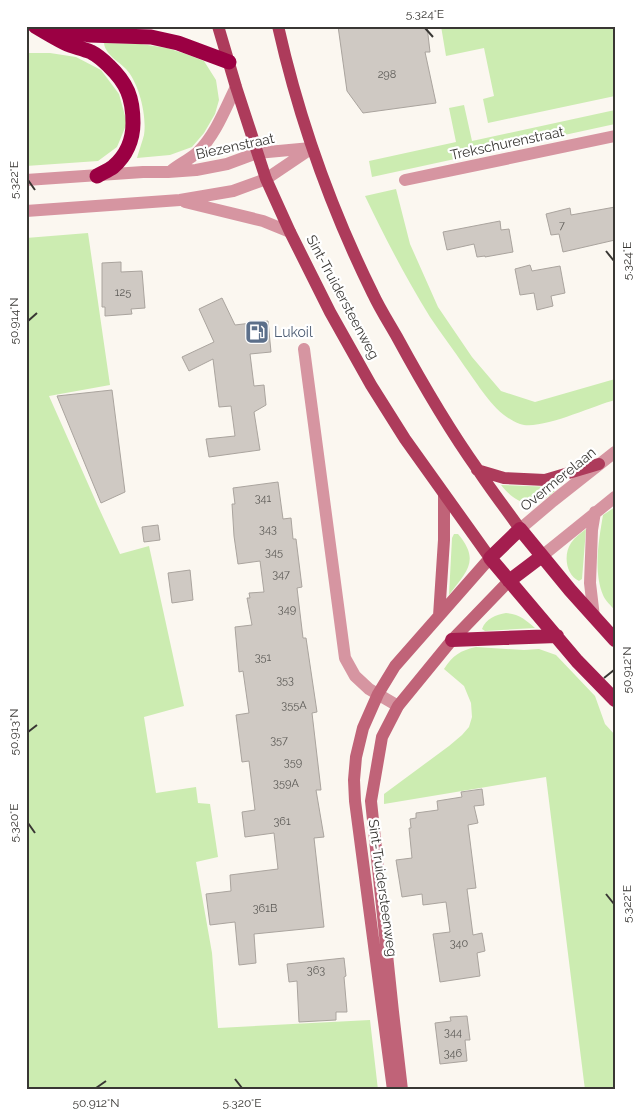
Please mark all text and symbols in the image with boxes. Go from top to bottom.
text: 5.324°E [406,7,444,21]
house number: 298 [378,68,396,81]
street label: Trekschurenstraat [449,123,566,163]
street label: Biezenstraat [194,130,276,162]
text: 5.322°E [7,161,21,199]
house number: 7 [559,219,565,232]
street label: Sint-Truidersteenweg [303,232,383,362]
text: 5.324°E [620,242,634,280]
house number: 125 [115,286,131,299]
text: 50.914°N [7,297,21,345]
fuel station icon: Lukoil [244,319,270,345]
place label: Lukoil [274,324,313,340]
street label: Overmerelaan [517,444,599,514]
house number: 341 [255,492,272,505]
house number: 343 [259,523,277,536]
house number: 345 [265,546,283,559]
house number: 347 [272,568,290,581]
house number: 349 [278,603,296,616]
text: 50.912°N [620,647,634,693]
house number: 351 [255,651,272,664]
house number: 353 [276,674,294,687]
house number: 355A [281,699,307,712]
text: 50.913°N [7,709,21,755]
house number: 357 [270,734,288,747]
house number: 359 [284,756,302,769]
house number: 359A [273,777,299,790]
text: 5.320°E [7,803,21,843]
house number: 361 [273,815,291,828]
street label: Sint-Truidersteenweg [365,818,401,958]
text: 5.322°E [620,885,634,923]
house number: 361B [253,902,277,915]
house number: 340 [450,937,469,950]
house number: 363 [307,964,325,977]
house number: 344 [444,1026,462,1039]
house number: 346 [444,1047,463,1060]
text: 50.912°N [73,1096,119,1110]
text: 5.320°E [222,1096,262,1110]

